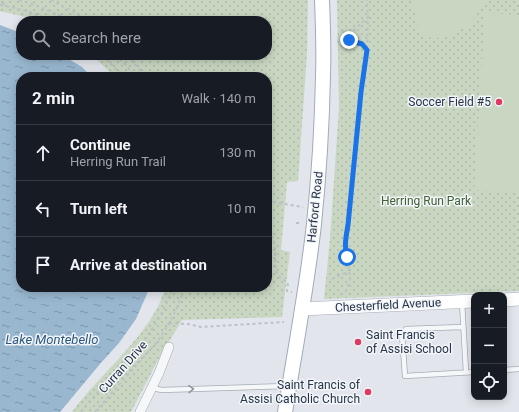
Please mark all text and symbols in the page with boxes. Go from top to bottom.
search box [16,16,272,60]
icon: search [30,27,52,49]
text: Search here [62,29,141,47]
route end [340,31,358,49]
text: 2 min [32,88,75,108]
text: Walk · 140 m [181,91,256,106]
place label: Soccer Field #5 [408,95,491,109]
marker: Soccer Field #5 [494,97,504,107]
text: Continue [70,136,131,154]
icon: ahead [32,142,54,164]
text: 130 m [219,145,256,160]
text: Herring Run Trail [70,154,166,169]
street label: Harford Road [304,171,326,243]
park label: Herring Run Park [381,194,472,208]
icon: left [32,198,54,220]
text: Turn left [70,200,127,218]
text: 10 m [227,201,256,216]
route start [338,248,356,266]
icon: arrive [32,254,54,276]
text: Arrive at destination [70,256,207,274]
map controls [471,292,507,400]
button: + [471,292,507,328]
street label: Chesterfield Avenue [335,295,441,315]
place label: Saint Francis of Assisi School [366,328,452,356]
button: − [471,328,507,364]
water label: Lake Montebello [6,332,98,347]
marker: Saint Francis of Assisi School [353,337,363,347]
street label: Curran Drive [96,338,150,396]
button: locate [471,364,507,400]
place label: Saint Francis of Assisi Catholic Church [240,378,361,406]
one-way arrow [188,385,194,393]
marker: Saint Francis of Assisi Catholic Church [363,387,373,397]

